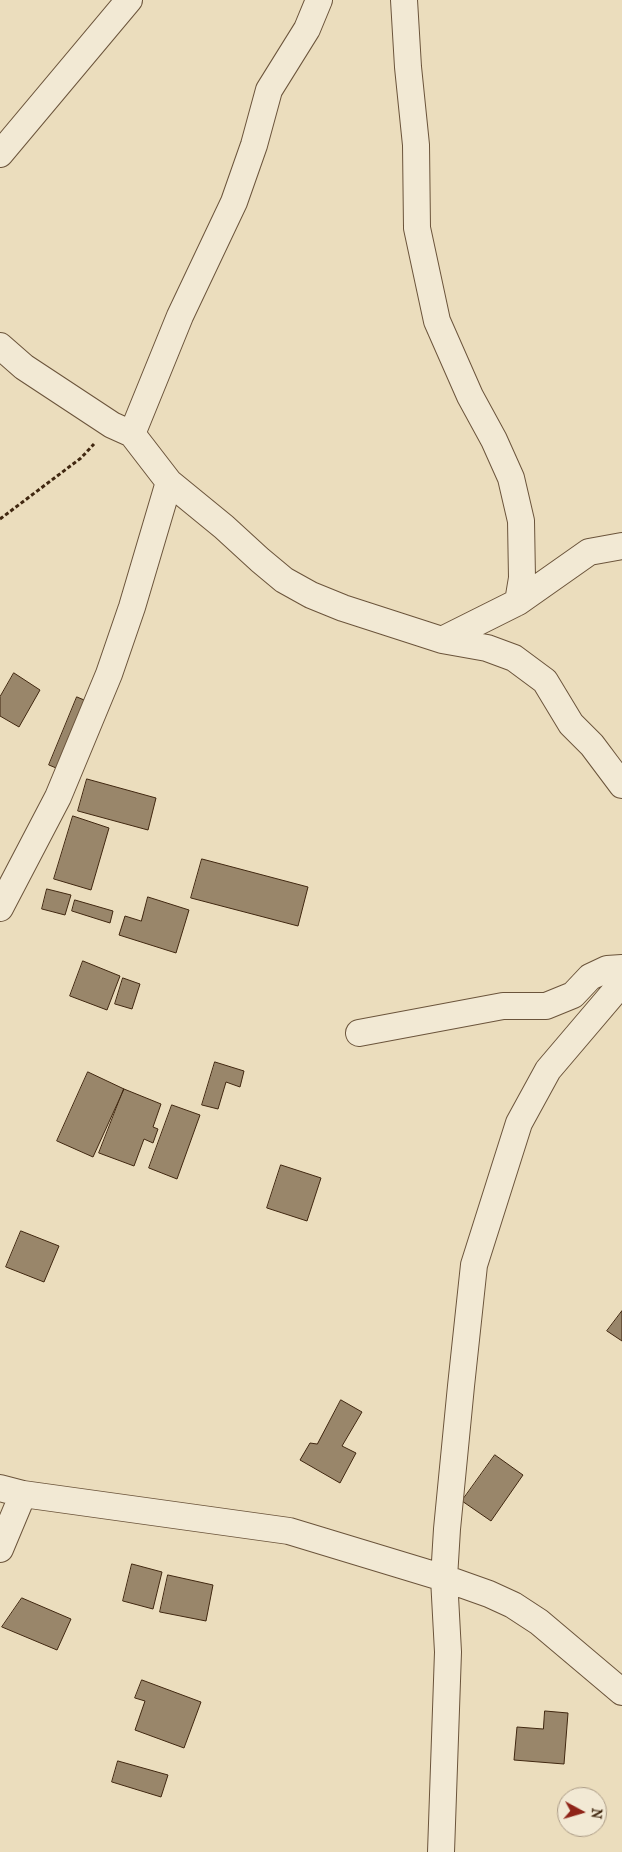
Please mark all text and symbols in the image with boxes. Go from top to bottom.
north arrow [557,1787,607,1837]
text: N [587,1807,605,1820]

